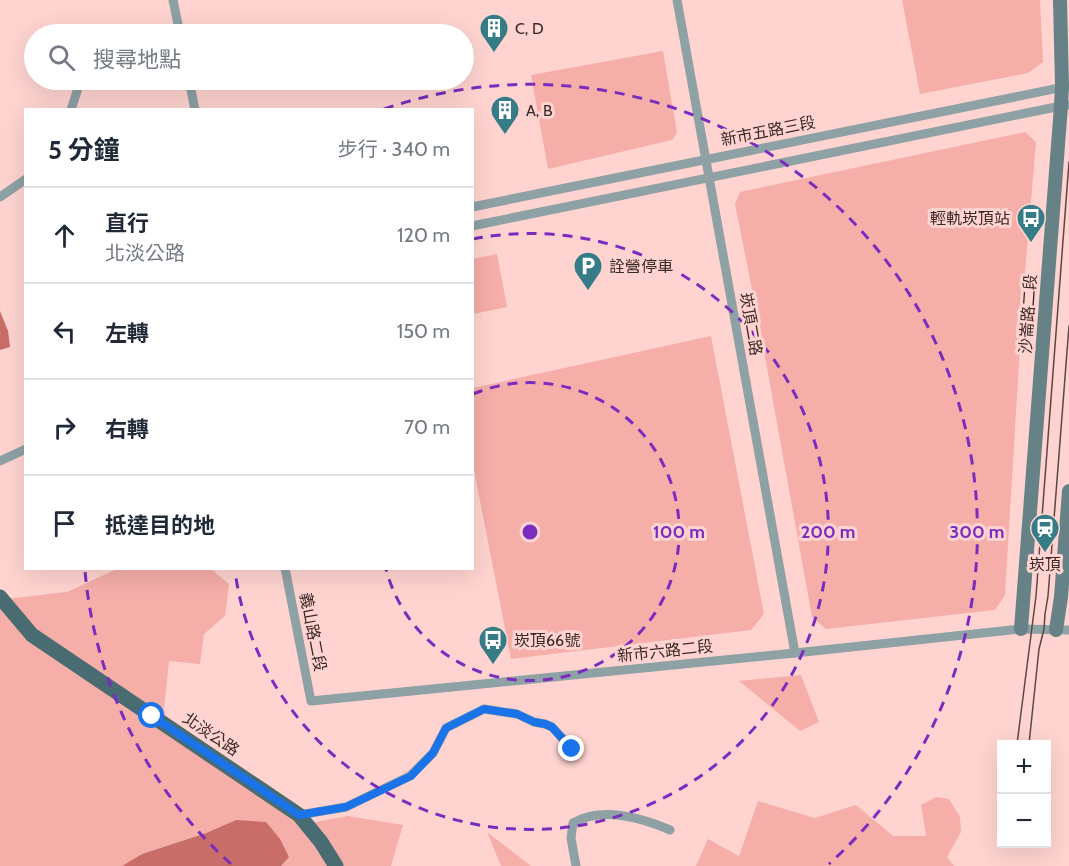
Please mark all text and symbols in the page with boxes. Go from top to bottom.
building icon: C, D [478,12,510,54]
place label: C, D [515,19,544,38]
search box [24,24,474,90]
icon: search [45,41,78,74]
text: 搜尋地點 [93,46,181,73]
building icon: A, B [489,94,521,136]
place label: A, B [526,101,553,120]
street label: 新市五路三段 [719,113,817,149]
text: 5 分鐘 [48,134,120,166]
text: 步行 · 340 m [338,137,450,161]
bus stop icon: 輕軌崁頂站 [1015,202,1047,244]
place label: 輕軌崁頂站 [930,209,1010,228]
text: 直行 [105,210,149,237]
icon: ahead [48,219,81,252]
text: 120 m [397,223,450,247]
text: 北淡公路 [105,241,185,265]
parking icon: 詮營停車 [572,250,604,292]
place label: 詮營停車 [609,257,673,276]
street label: 沙崙路二段 [1016,273,1040,355]
street label: 崁頂二路 [736,291,766,357]
icon: left [48,315,81,348]
text: 150 m [397,319,450,343]
text: 左轉 [105,320,149,347]
icon: right [48,411,81,444]
text: 70 m [404,415,450,439]
text: 右轉 [105,416,149,443]
icon: arrive [48,507,81,540]
text: 抵達目的地 [105,512,215,539]
station icon: 崁頂 [1029,512,1061,554]
text: 100 m [653,521,705,543]
text: 200 m [801,521,855,543]
text: 300 m [950,521,1004,543]
centre of rings [520,522,540,542]
place label: 崁頂 [1029,555,1061,574]
street label: 義山路二段 [296,591,330,673]
bus stop icon: 崁頂66號 [477,624,509,666]
place label: 崁頂66號 [514,631,580,650]
street label: 新市六路二段 [616,637,714,665]
route start [138,702,164,728]
street label: 北淡公路 [179,708,243,760]
route end [558,735,584,761]
map controls [997,740,1051,848]
button: + [997,740,1051,794]
button: − [997,794,1051,848]

